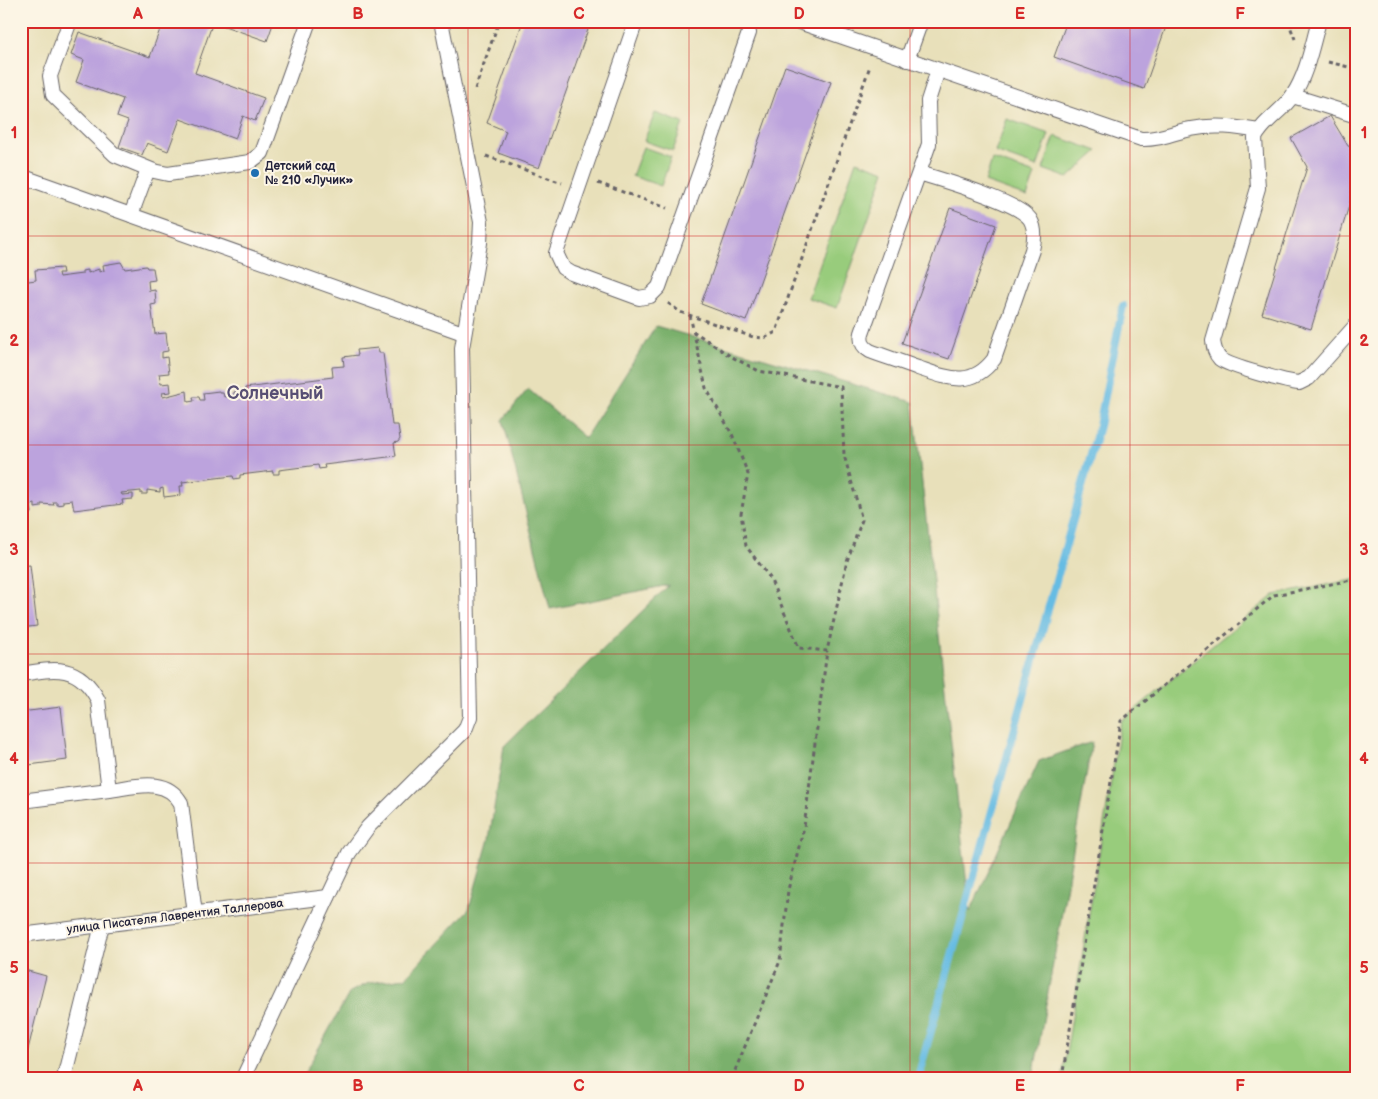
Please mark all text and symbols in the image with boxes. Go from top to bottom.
text: A [132,5,143,24]
text: B [352,5,364,24]
text: C [573,5,585,24]
text: D [793,5,805,24]
text: E [1015,5,1025,24]
text: F [1235,5,1245,24]
text: 1 [11,124,17,143]
text: 1 [1361,124,1367,143]
place label: Детский сад № 210 «Лучик» [265,159,354,188]
marker: Детский сад № 210 «Лучик» [249,167,261,179]
text: 2 [9,332,19,351]
text: 2 [1359,332,1369,351]
district label: Солнечный [227,383,323,404]
text: 3 [9,541,19,560]
text: 3 [1359,541,1369,560]
text: 4 [9,750,19,769]
text: 4 [1359,750,1369,769]
street label: улица Писателя Лаврентия Таллерова [66,896,284,937]
text: 5 [9,959,19,978]
text: 5 [1359,959,1369,978]
text: A [132,1077,143,1096]
text: B [352,1077,364,1096]
text: C [573,1077,585,1096]
text: D [793,1077,805,1096]
text: E [1015,1077,1025,1096]
text: F [1235,1077,1245,1096]

